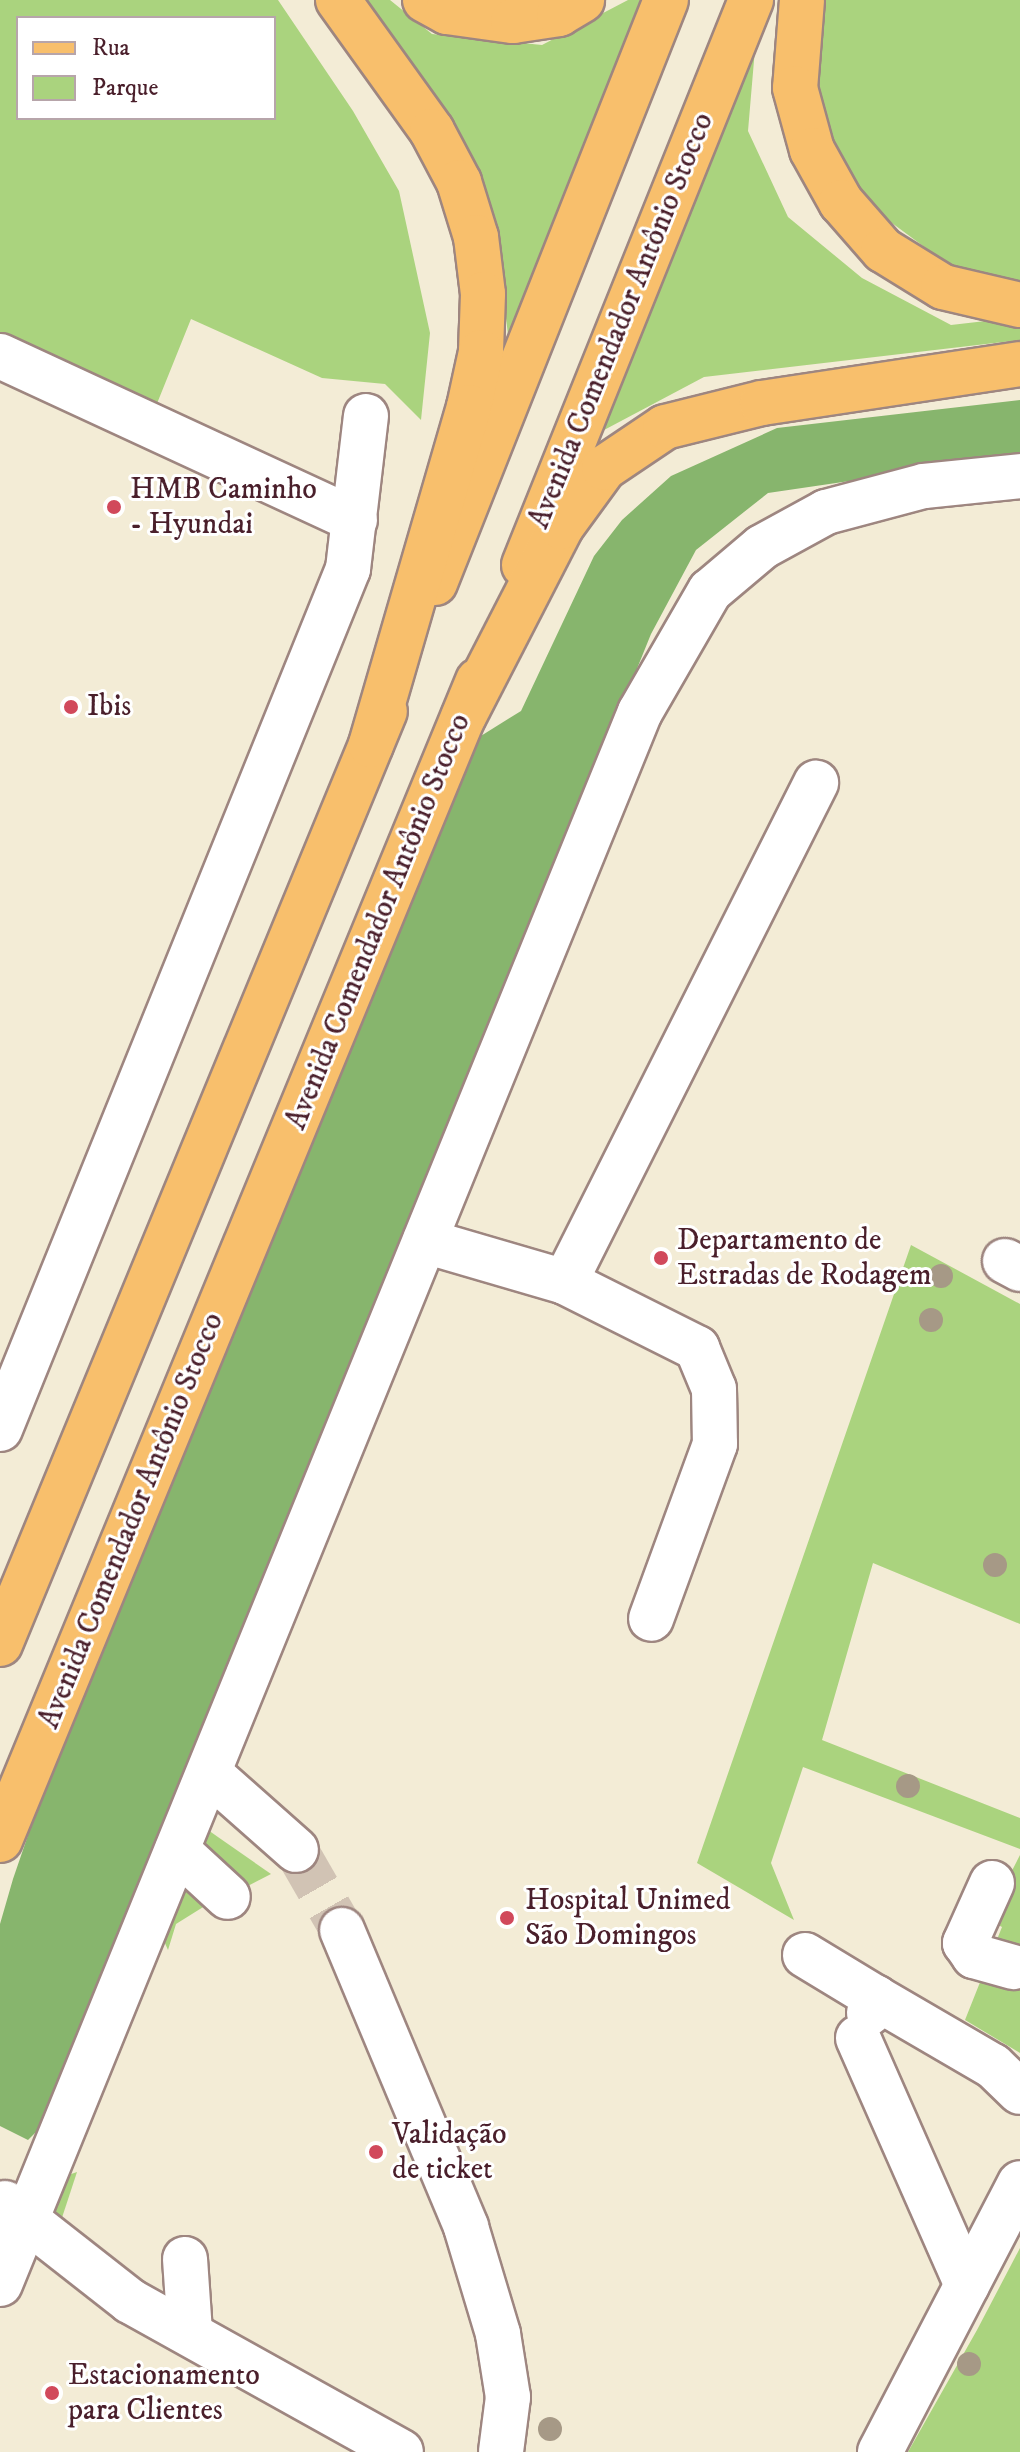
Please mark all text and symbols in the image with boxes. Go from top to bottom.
legend [16,16,276,120]
text: Rua [92,33,130,63]
text: Parque [92,73,158,103]
street label: Avenida Comendador Antônio Stocco [522,108,722,534]
place label: HMB Caminho - Hyundai [130,472,317,542]
marker: HMB Caminho - Hyundai [105,498,123,516]
place label: Ibis [87,689,131,725]
marker: Ibis [62,698,80,716]
street label: Avenida Comendador Antônio Stocco [279,709,479,1135]
place label: Departamento de Estradas de Rodagem [677,1223,931,1294]
marker: Departamento de Estradas de Rodagem [652,1249,670,1267]
street label: Avenida Comendador Antônio Stocco [32,1308,232,1734]
place label: Hospital Unimed São Domingos [525,1883,731,1954]
marker: Hospital Unimed São Domingos [496,1907,518,1929]
place label: Validação de ticket [392,2117,507,2188]
marker: Validação de ticket [367,2143,385,2161]
place label: Estacionamento para Clientes [68,2358,260,2428]
marker: Estacionamento para Clientes [43,2384,61,2402]

